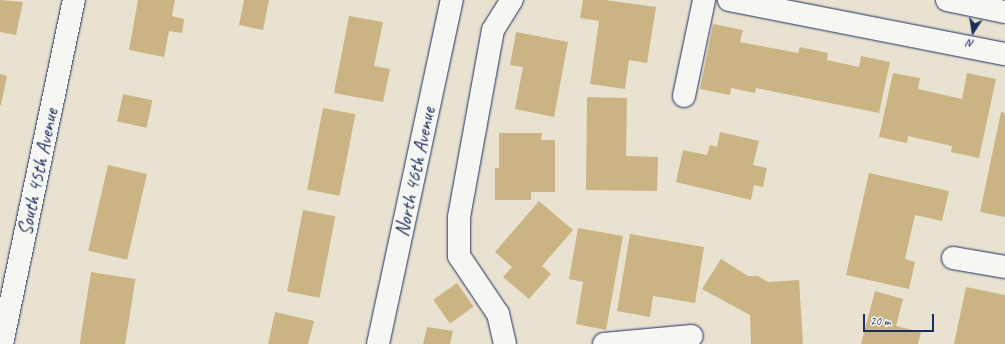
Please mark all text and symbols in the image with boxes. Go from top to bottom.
north arrow [953,12,993,52]
text: N [966,36,975,51]
street label: North 46th Avenue [390,105,440,239]
street label: South 45th Avenue [13,106,63,238]
scale bar [865,306,936,332]
text: 20 m [870,313,890,329]

